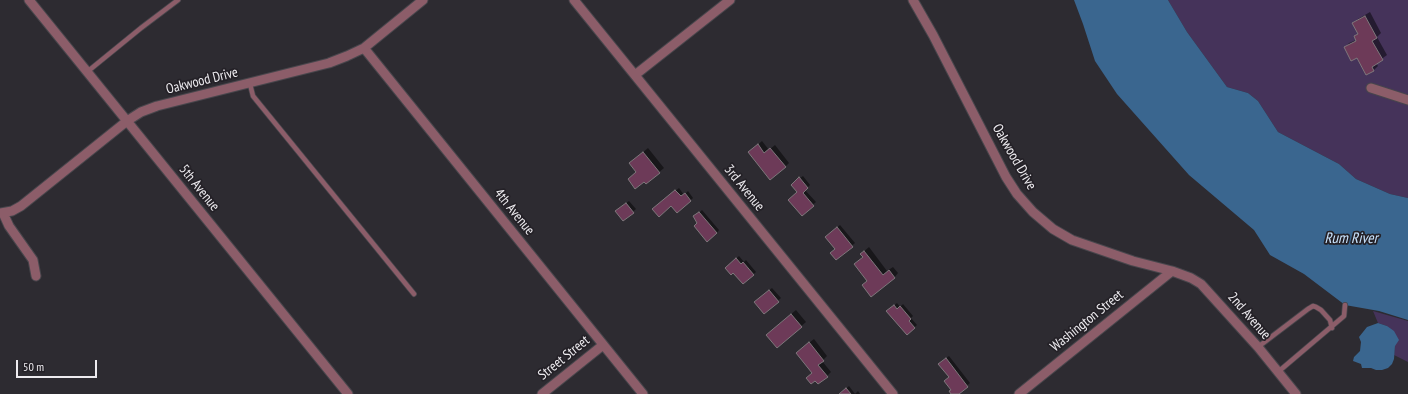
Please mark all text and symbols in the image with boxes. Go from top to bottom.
street label: Oakwood Drive [164,64,240,98]
street label: Oakwood Drive [988,121,1040,193]
street label: 5th Avenue [175,161,223,215]
street label: 3rd Avenue [720,162,768,214]
street label: 4th Avenue [490,185,538,239]
water label: Rum River [1324,230,1378,248]
street label: Washington Street [1047,287,1127,355]
street label: 2nd Avenue [1224,289,1274,343]
street label: Street Street [535,332,593,384]
scale bar [18,352,99,378]
text: 50 m [23,359,44,374]

